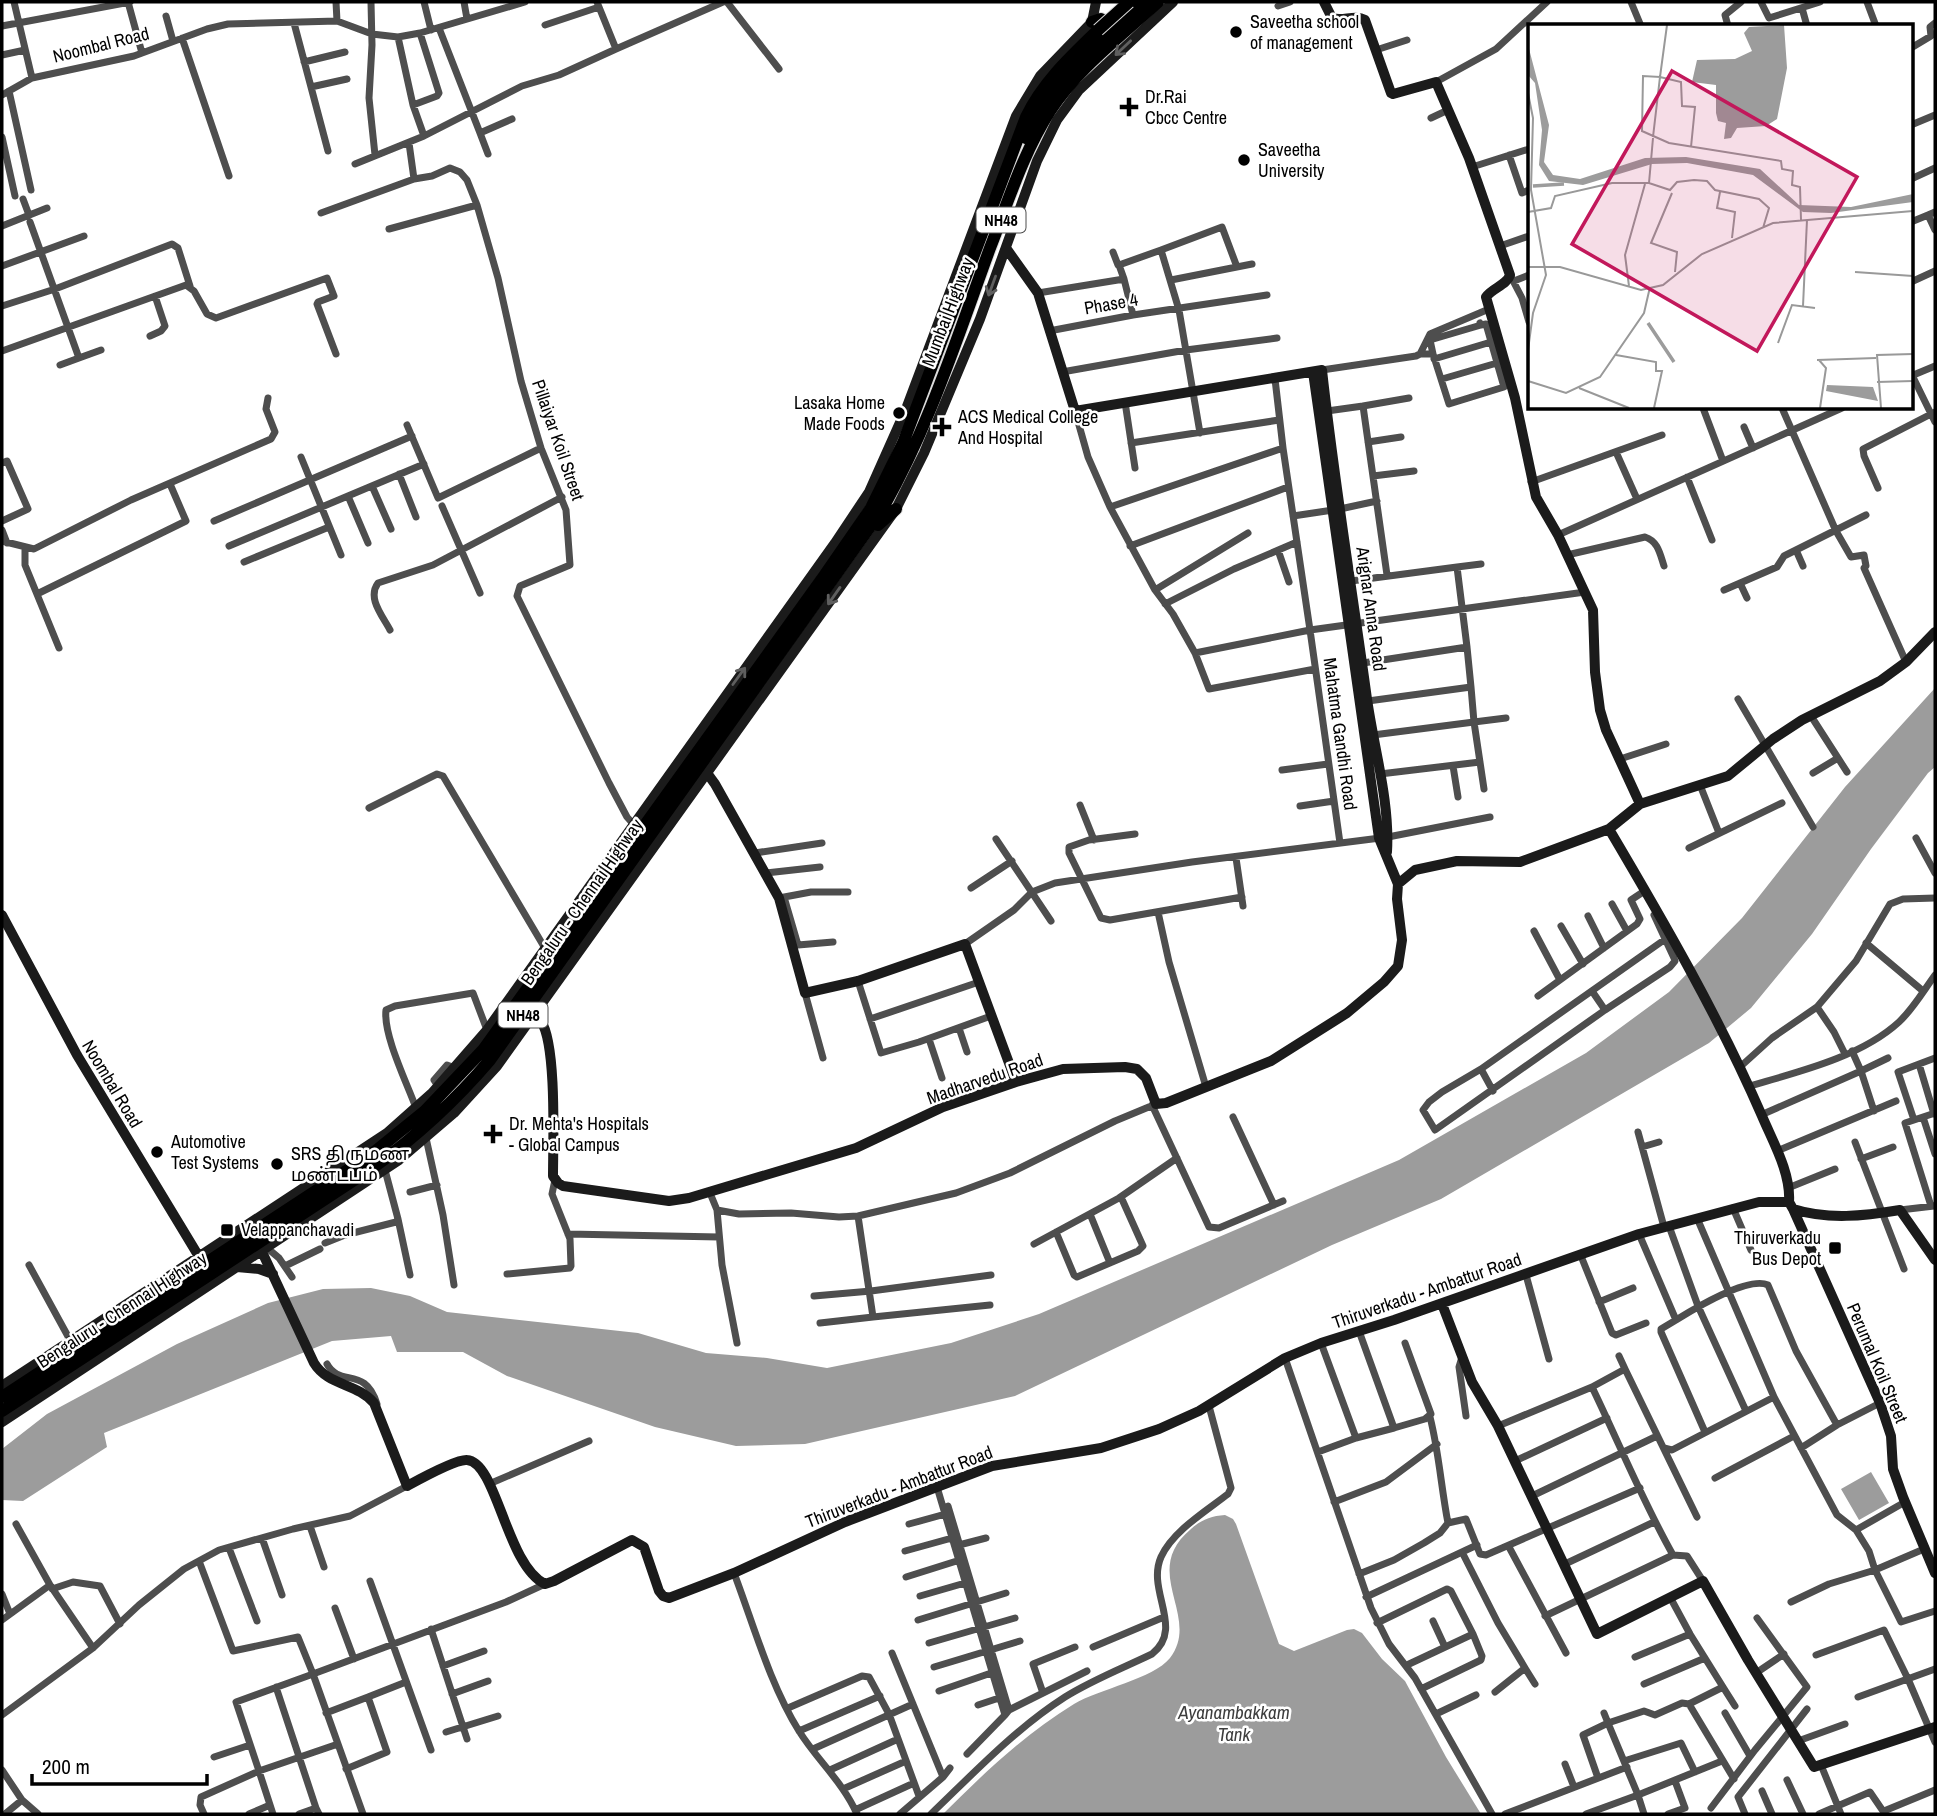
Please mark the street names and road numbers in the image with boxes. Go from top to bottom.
street label: Noombal Road [50,20,152,69]
road number: NH48 [976,208,1026,232]
street label: Mumbai Highway [915,253,980,370]
street label: Phase 4 [1082,286,1140,321]
street label: Pillaiyar Koil Street [526,376,591,504]
street label: Arignar Anna Road [1350,544,1393,673]
street label: Mahatma Gandhi Road [1317,656,1364,812]
street label: Bengaluru - Chennai Highway [515,813,649,990]
road number: NH48 [498,1002,548,1028]
street label: Noombal Road [76,1035,148,1132]
street label: Madharvedu Road [923,1047,1046,1110]
street label: Bengaluru - Chennai Highway [32,1245,212,1374]
street label: Thiruverkadu - Ambattur Road [1329,1246,1525,1335]
street label: Perumal Koil Street [1841,1299,1914,1427]
street label: Thiruverkadu - Ambattur Road [802,1439,996,1534]

